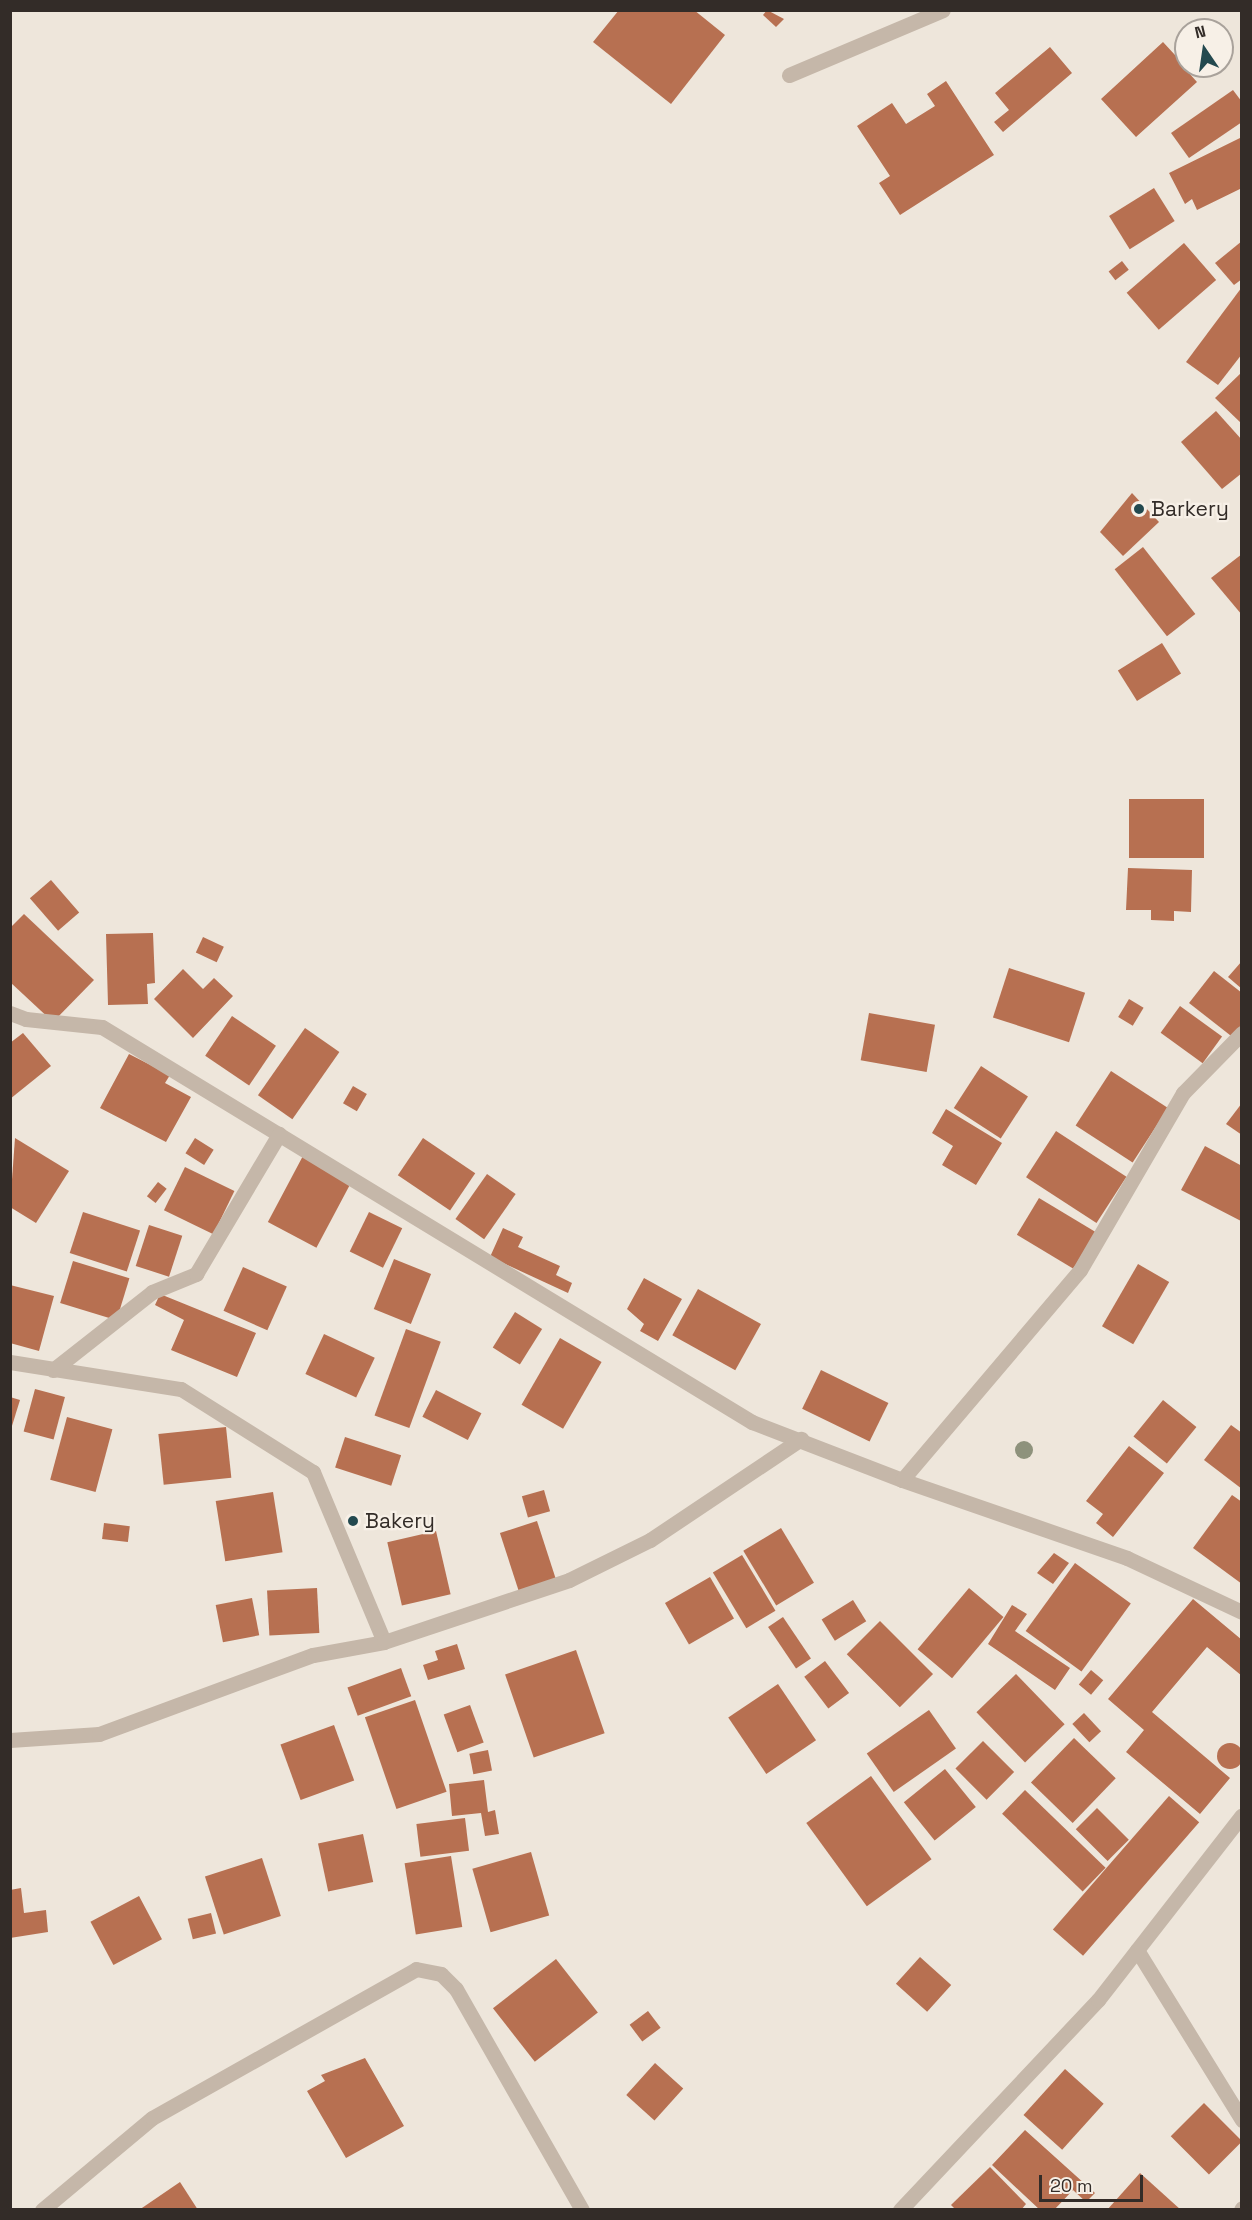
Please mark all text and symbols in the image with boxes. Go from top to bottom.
north arrow [1174,18,1234,78]
text: N [1193,20,1208,43]
place label: Barkery [1151,496,1229,522]
marker: Barkery [1132,502,1146,516]
place label: Bakery [365,1508,435,1534]
marker: Bakery [346,1514,360,1528]
scale bar [1042,2163,1146,2201]
text: 20 m [1050,2174,1093,2197]

